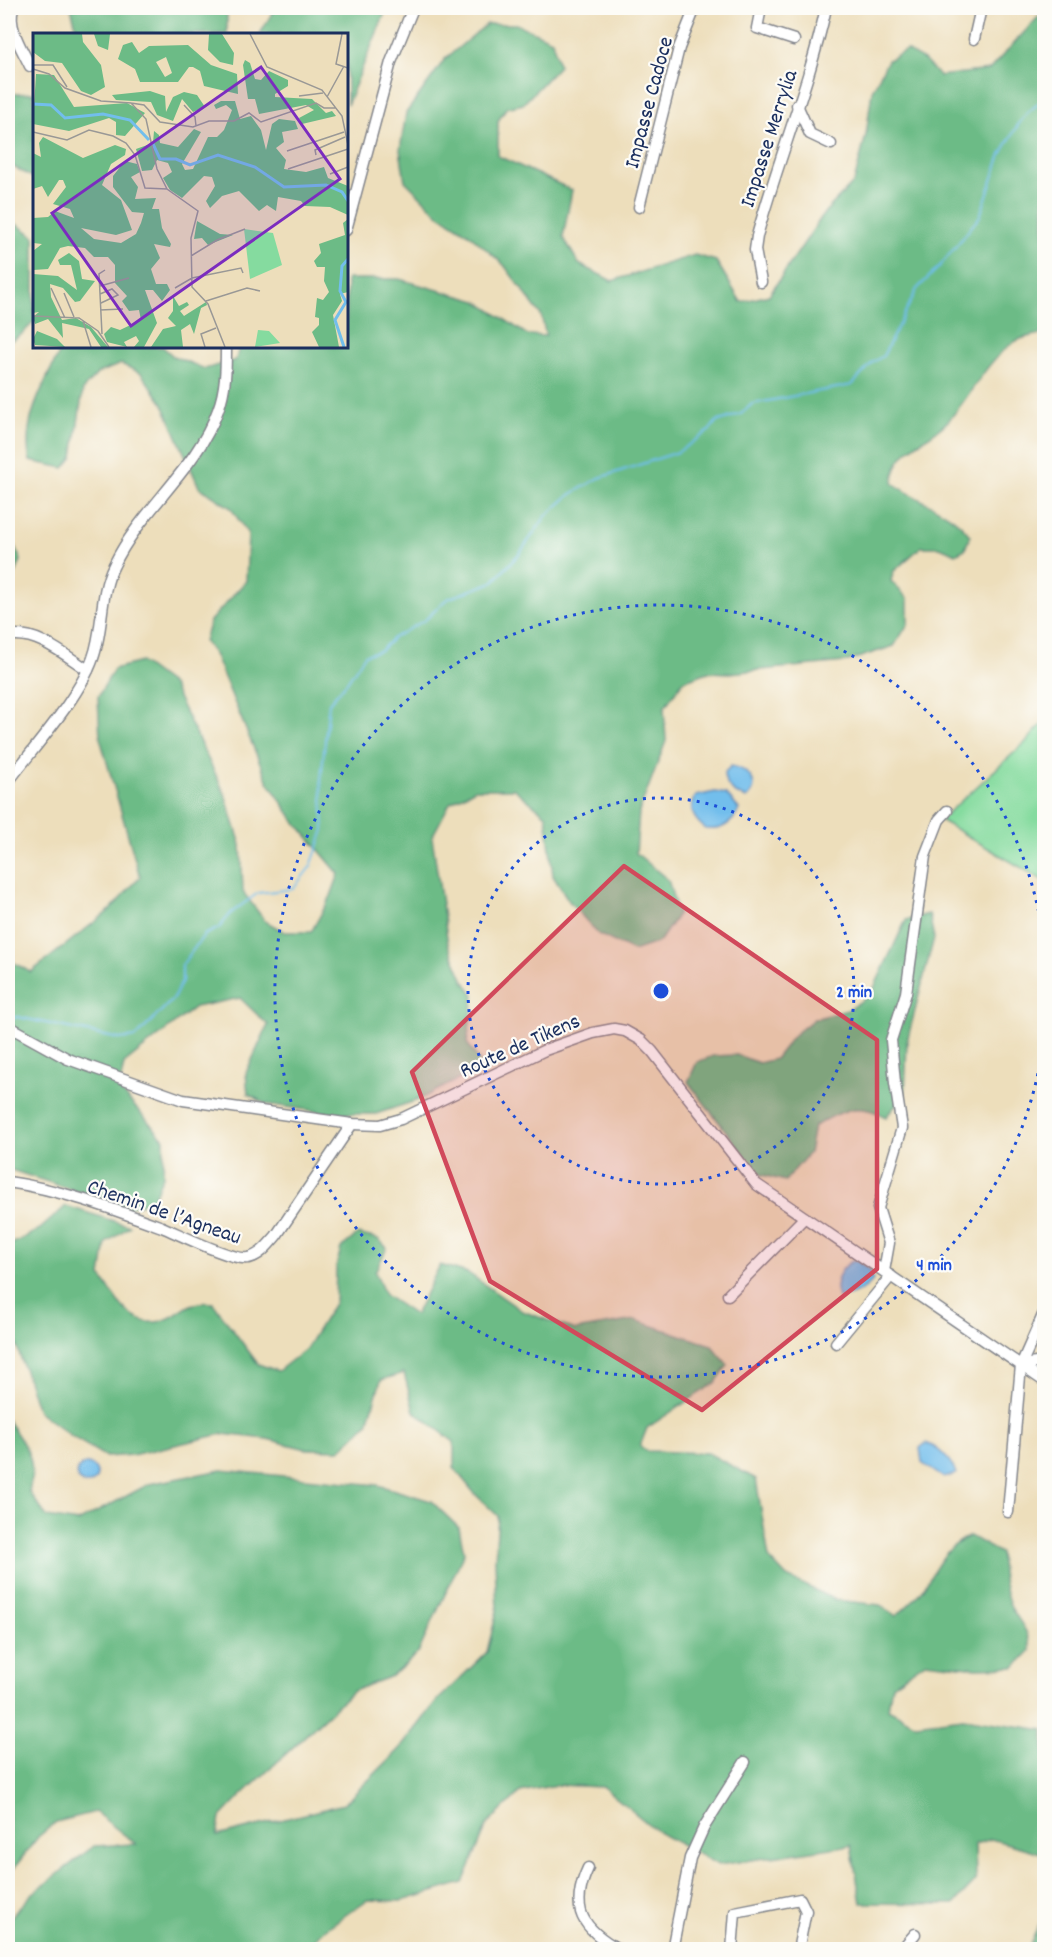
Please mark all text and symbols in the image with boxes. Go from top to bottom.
inset map [33,33,348,348]
street label: Impasse Cadoce [618,33,683,172]
street label: Impasse Merrylia [733,66,807,212]
centre of rings [651,981,671,1001]
text: 2 min [836,981,872,1006]
street label: Route de Tikens [455,1007,586,1088]
street label: Chemin de l’Agneau [83,1172,245,1254]
text: 4 min [916,1254,952,1279]

